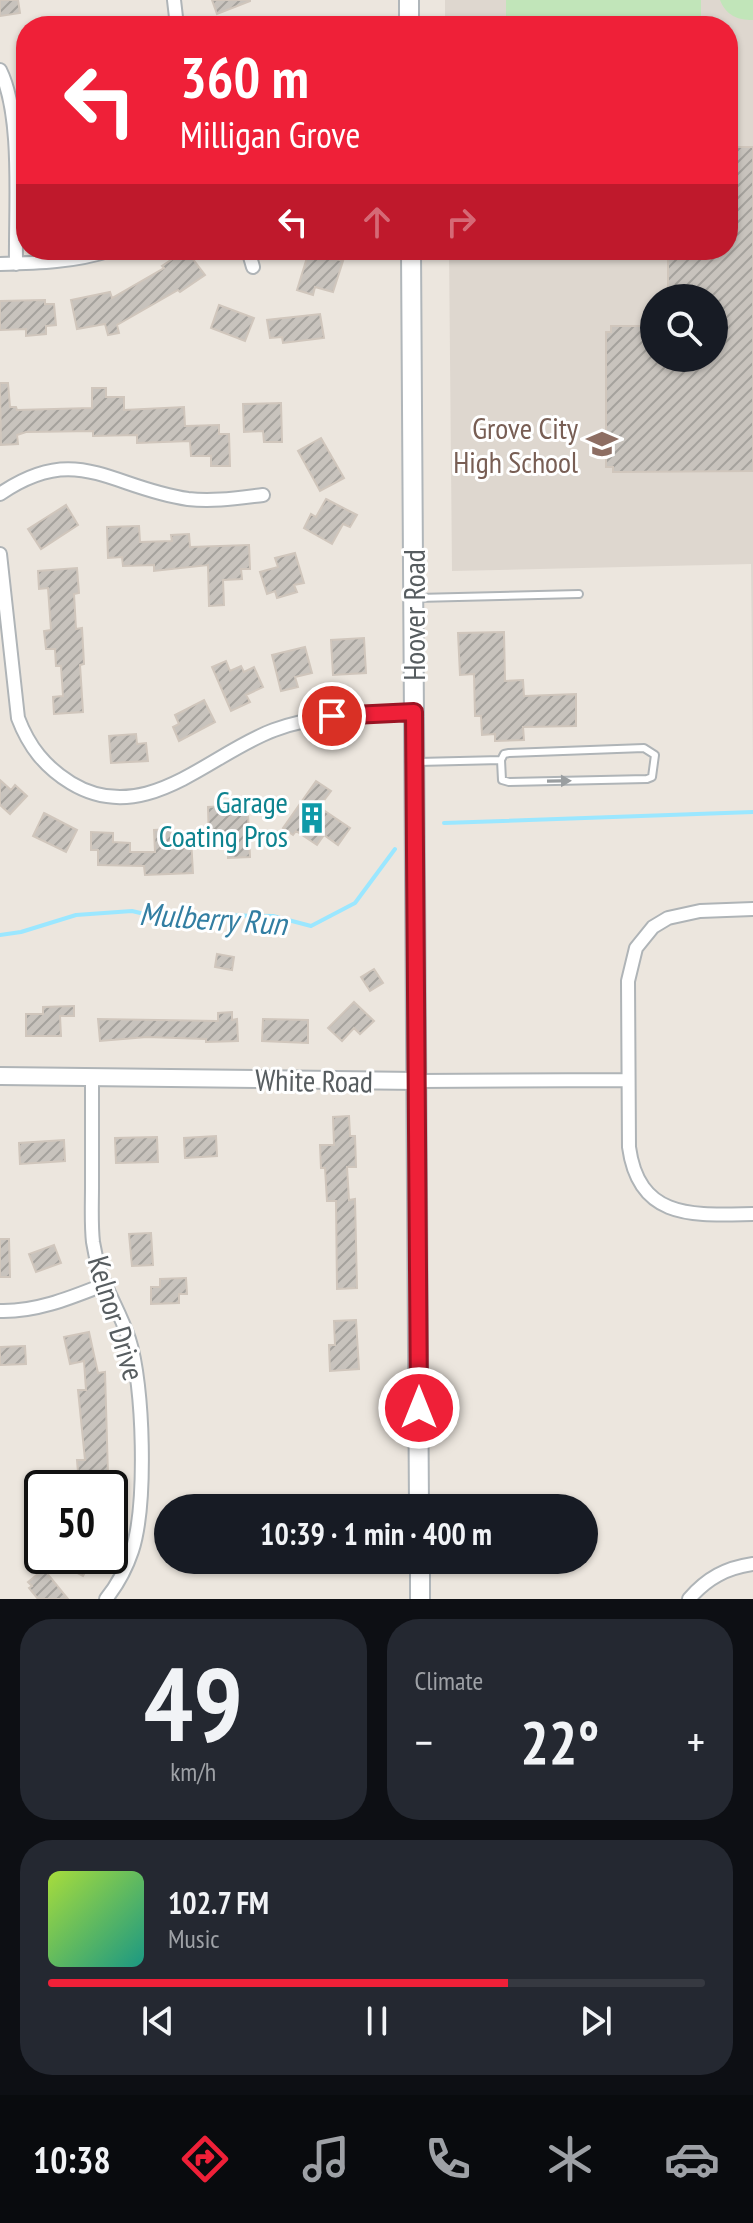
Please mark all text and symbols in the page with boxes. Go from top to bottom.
text: 360 m [180,41,309,113]
icon: left [48,48,152,152]
text: Milligan Grove [180,111,360,158]
icon: left [271,200,315,244]
icon: ahead [355,200,399,244]
icon: right [439,200,483,244]
map controls [640,284,728,372]
button: search [640,284,728,372]
place label: Grove City High School [453,408,579,481]
school or university icon: Grove City High School [585,427,619,461]
street label: Hoover Road [394,549,433,681]
pin [298,682,366,750]
icon: arrive [310,694,354,738]
one-way arrow [547,775,572,787]
place label: Garage Coating Pros [159,782,288,855]
building icon: Garage Coating Pros [295,801,329,835]
water label: Mulberry Run [138,892,290,944]
street label: White Road [255,1059,373,1101]
street label: Kelnor Drive [80,1251,154,1385]
position arrow [377,1366,461,1450]
speed limit sign: 50 [24,1470,128,1574]
text: 10:39 · 1 min · 400 m [260,1514,492,1553]
text: 49 [144,1635,243,1770]
text: Climate [415,1664,483,1697]
text: 22° [520,1703,599,1781]
text: − [415,1713,433,1770]
text: + [687,1713,705,1770]
text: km/h [170,1755,216,1788]
text: 102.7 FM [168,1883,269,1922]
text: Music [168,1922,220,1955]
icon: previous [136,1999,180,2043]
icon: pause [355,1999,399,2043]
icon: next [574,1999,618,2043]
icon: directions [177,2131,233,2187]
icon: music [298,2131,354,2187]
icon: phone [420,2131,476,2187]
icon: climate [542,2131,598,2187]
icon: car [664,2131,720,2187]
text: 10:38 [33,2136,111,2183]

